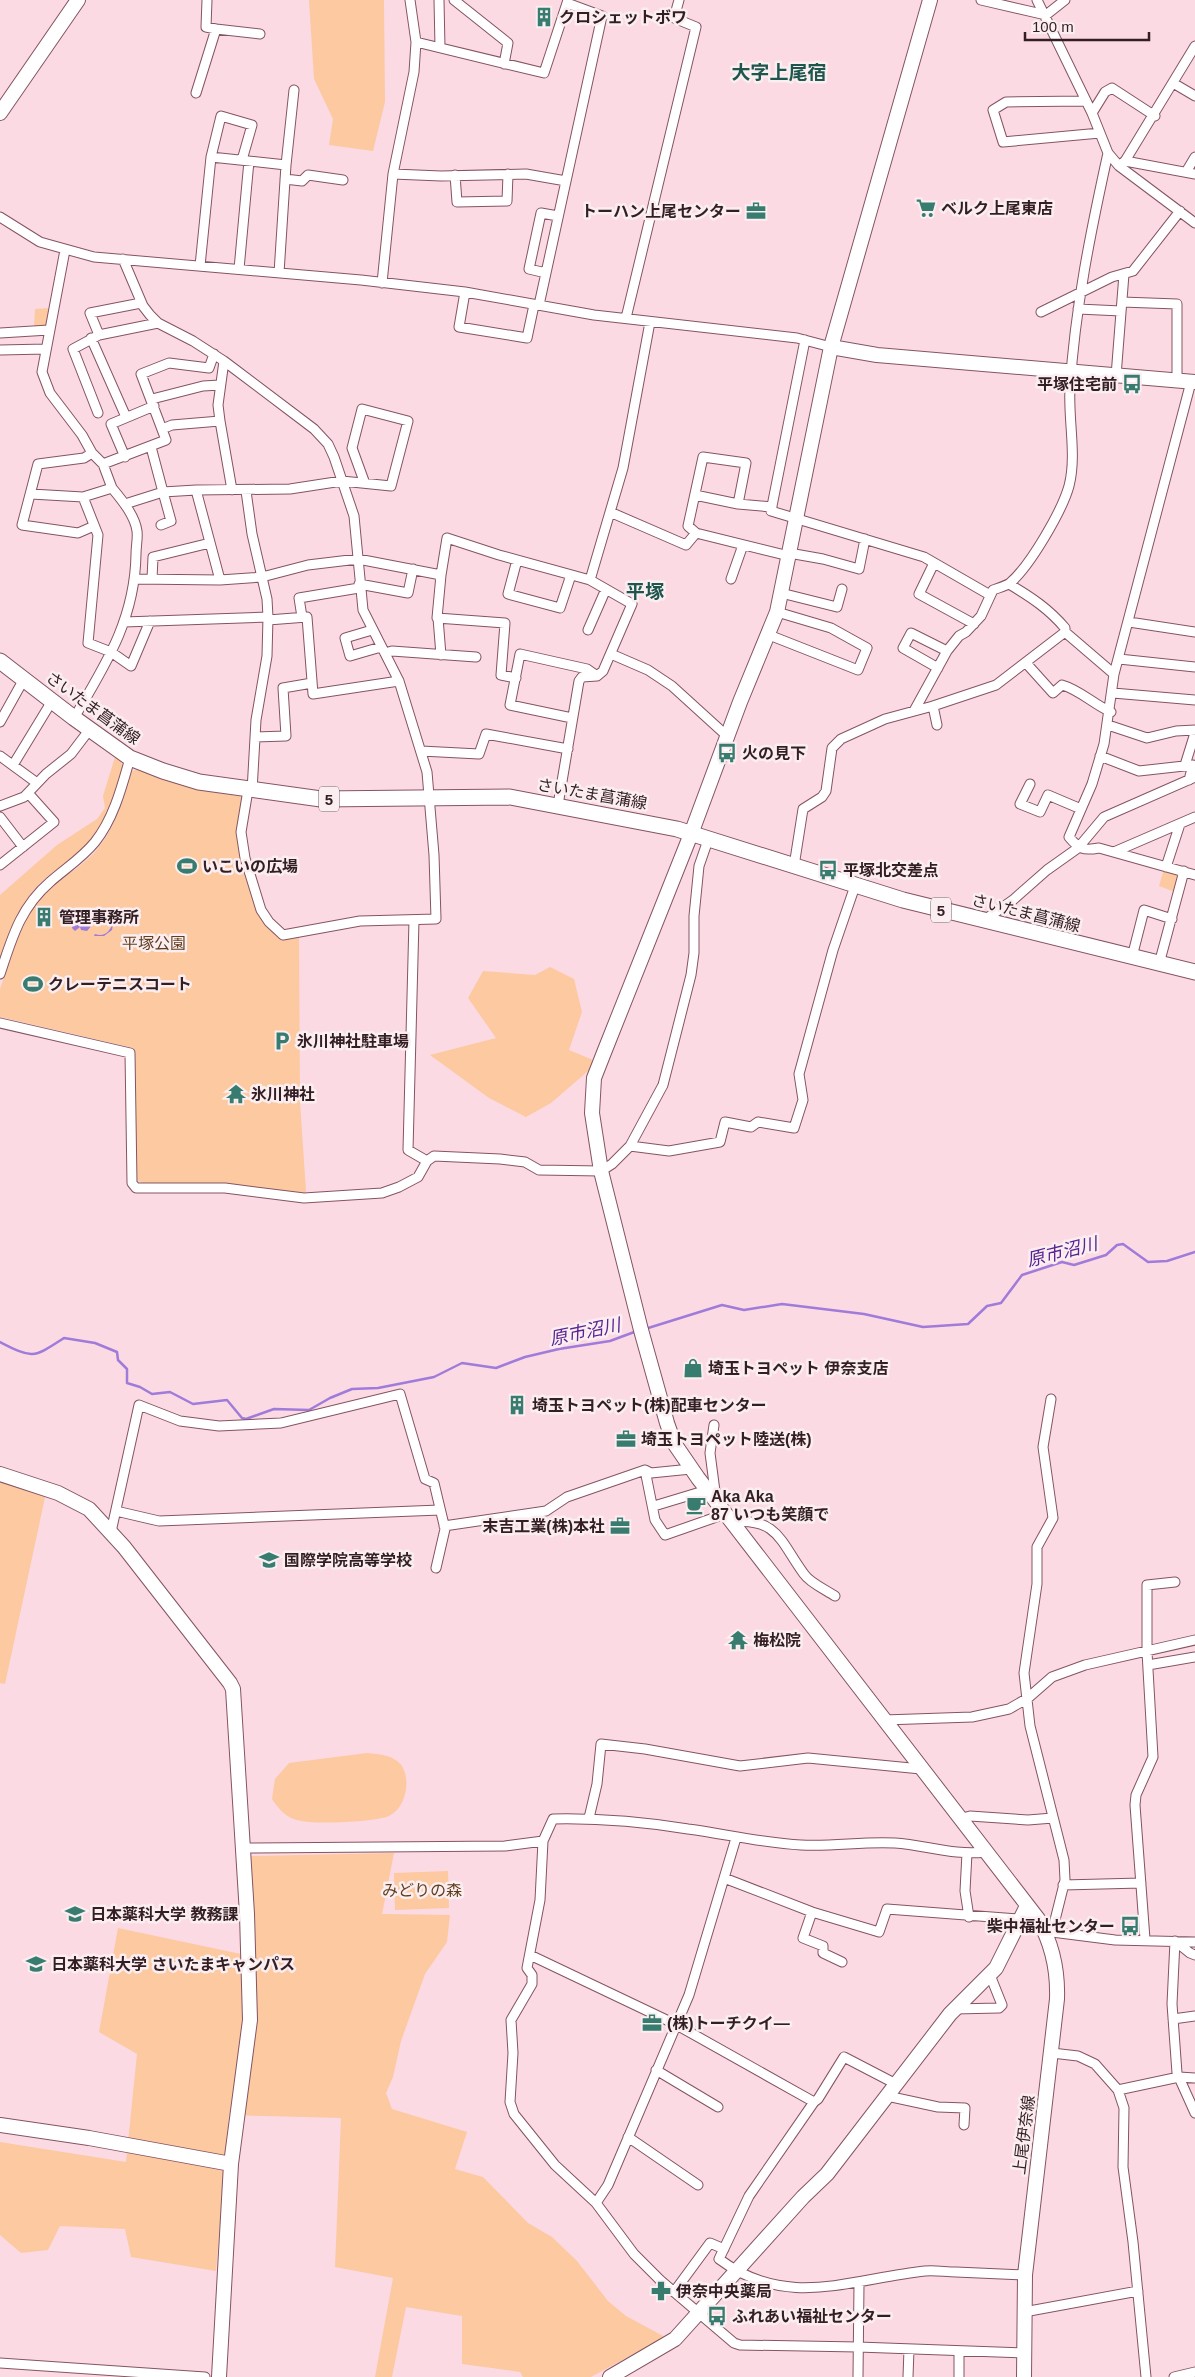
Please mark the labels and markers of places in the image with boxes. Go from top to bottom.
building icon: クロシェットボワ [533,6,555,28]
place label: クロシェットボワ [559,9,687,26]
supermarket icon: ベルク上尾東店 [915,197,937,219]
office icon: トーハン上尾センター [745,200,767,222]
place label: ベルク上尾東店 [941,200,1053,217]
place label: トーハン上尾センター [581,203,741,220]
bus stop icon: 平塚住宅前 [1121,373,1143,395]
place label: 平塚住宅前 [1037,376,1117,393]
bus stop icon: 火の見下 [716,742,738,764]
place label: 火の見下 [742,745,806,762]
sports icon: いこいの広場 [176,855,198,877]
place label: いこいの広場 [202,858,298,875]
bus stop icon: 平塚北交差点 [817,859,839,881]
place label: 平塚北交差点 [843,862,939,879]
building icon: 管理事務所 [33,906,55,928]
place label: 管理事務所 [59,909,139,926]
sports icon: クレーテニスコート [22,973,44,995]
place label: クレーテニスコート [48,976,192,993]
parking icon: 氷川神社駐車場 [271,1030,293,1052]
place label: 氷川神社駐車場 [297,1032,409,1050]
temple icon: 氷川神社 [225,1083,247,1105]
place label: 氷川神社 [251,1085,315,1103]
shop icon: 埼玉トヨペット 伊奈支店 [682,1357,704,1379]
place label: 埼玉トヨペット 伊奈支店 [708,1360,888,1377]
building icon: 埼玉トヨペット(株)配車センター [506,1394,528,1416]
place label: 埼玉トヨペット(株)配車センター [532,1397,767,1414]
office icon: 埼玉トヨペット陸送(株) [615,1428,637,1450]
place label: 埼玉トヨペット陸送(株) [641,1431,812,1448]
place label: Aka Aka 87 いつも笑顔で [711,1488,829,1523]
cafe icon: Aka Aka 87 いつも笑顔で [685,1494,707,1516]
office icon: 末吉工業(株)本社 [609,1515,631,1537]
place label: 末吉工業(株)本社 [482,1517,605,1535]
school or university icon: 国際学院高等学校 [258,1549,280,1571]
place label: 国際学院高等学校 [284,1552,412,1569]
temple icon: 梅松院 [727,1629,749,1651]
place label: 梅松院 [753,1632,801,1649]
school or university icon: 日本薬科大学 教務課 [64,1903,86,1925]
place label: 日本薬科大学 教務課 [90,1906,238,1923]
bus stop icon: 柴中福祉センター [1119,1915,1141,1937]
place label: 柴中福祉センター [987,1918,1115,1935]
school or university icon: 日本薬科大学 さいたまキャンパス [25,1953,47,1975]
place label: 日本薬科大学 さいたまキャンパス [51,1956,295,1973]
office icon: (株)トーチクイ― [641,2012,663,2034]
place label: (株)トーチクイ― [667,2015,790,2032]
pharmacy icon: 伊奈中央薬局 [650,2280,672,2302]
place label: 伊奈中央薬局 [675,2283,772,2300]
bus stop icon: ふれあい福祉センター [706,2305,728,2327]
place label: ふれあい福祉センター [732,2308,892,2325]

